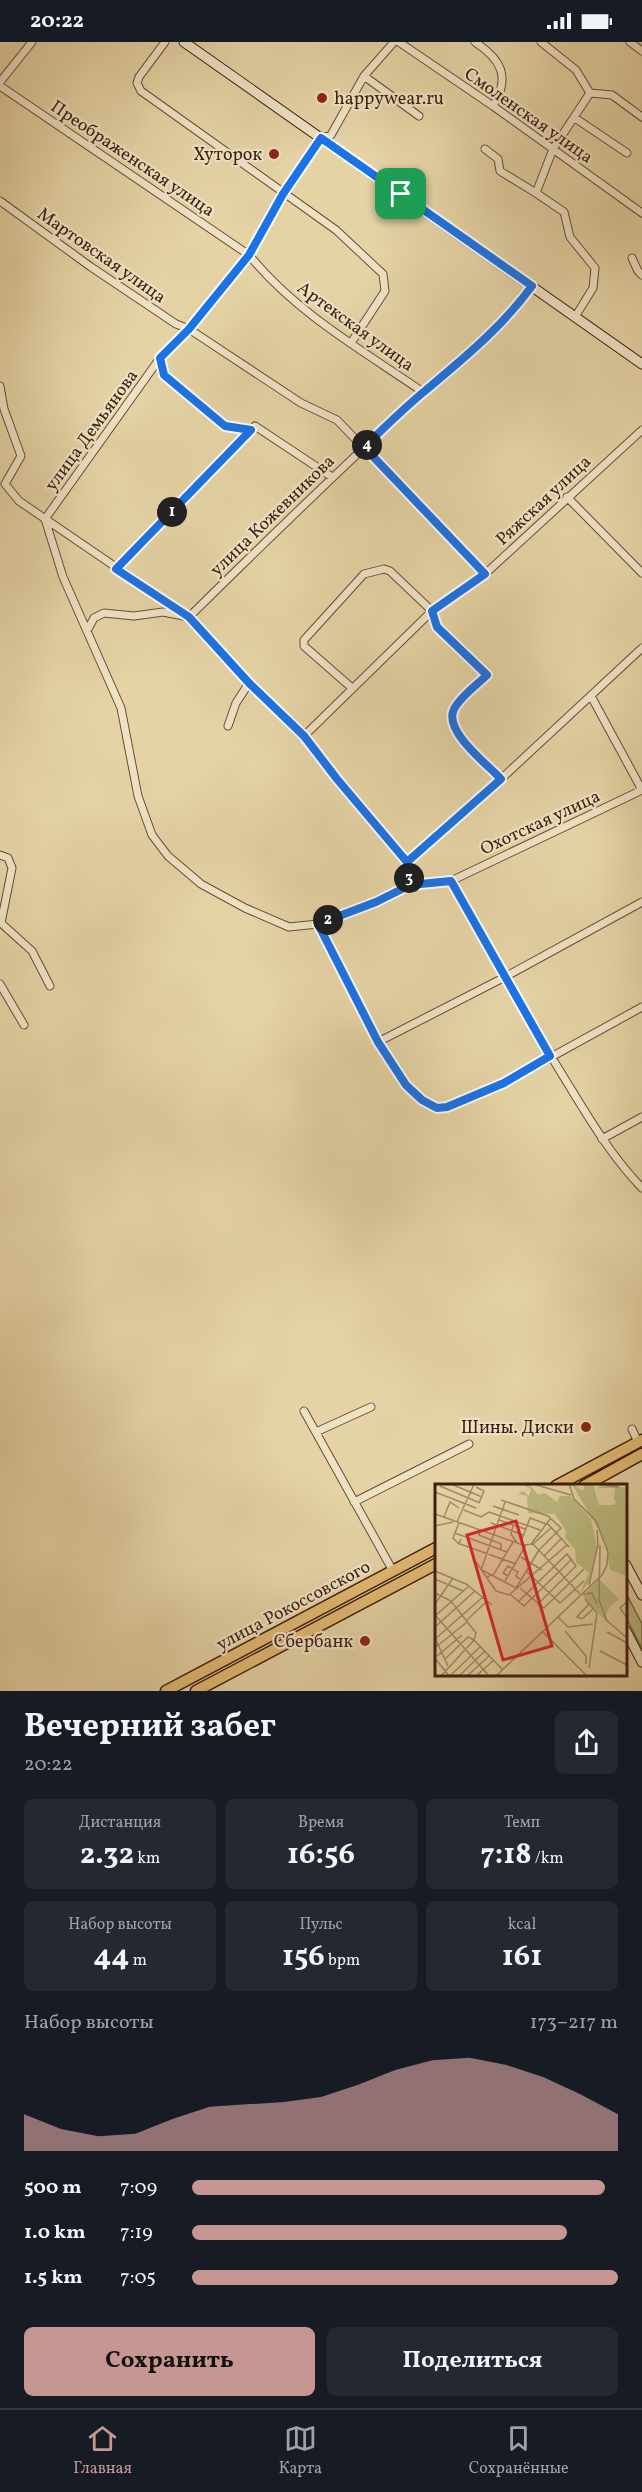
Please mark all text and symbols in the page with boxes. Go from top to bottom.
text: 20:22 [30,6,84,37]
street label: Смоленская улица [459,62,598,170]
place label: happywear.ru [334,87,444,112]
marker: happywear.ru [315,91,329,105]
street label: Преображенская улица [45,95,219,224]
place label: Хуторок [193,143,262,168]
marker: Хуторок [267,147,281,161]
pin [375,168,426,219]
icon: arrive [384,177,417,210]
street label: Мартовская улица [32,202,171,310]
street label: Артекская улица [292,276,419,378]
street label: улица Демьянова [40,365,145,497]
pin: 4 [352,430,382,460]
text: 4 [362,434,372,456]
street label: улица Кожевникова [205,450,341,582]
street label: Ряжская улица [491,450,597,552]
pin: 1 [157,497,187,527]
text: 1 [169,501,175,523]
street label: Охотская улица [477,785,605,862]
pin: 3 [394,863,424,893]
text: 3 [405,867,413,889]
pin: 2 [313,905,343,935]
text: 2 [324,909,332,931]
place label: Шины. Диски [461,1416,574,1441]
marker: Шины. Диски [579,1420,593,1434]
inset map [435,1484,627,1676]
street label: улица Рокоссовского [212,1555,375,1658]
place label: Сбербанк [274,1630,353,1655]
marker: Сбербанк [358,1634,372,1648]
text: Вечерний забег [24,1705,276,1751]
button: share [555,1711,618,1774]
text: 20:22 [24,1751,73,1779]
text: Дистанция [79,1812,161,1834]
text: Время [298,1812,344,1834]
text: Темп [504,1812,540,1834]
text: 2.32 [80,1834,134,1876]
text: 16:56 [287,1834,355,1876]
text: 7:18 [480,1834,532,1876]
text: km [134,1848,160,1870]
text: /km [532,1848,564,1870]
text: Набор высоты [68,1914,172,1936]
text: Пульс [299,1914,343,1936]
text: kcal [508,1914,536,1936]
text: 44 [93,1936,130,1978]
text: 156 [282,1936,325,1978]
text: 161 [502,1936,542,1978]
text: m [130,1950,147,1972]
text: bpm [325,1950,360,1972]
text: Набор высоты [24,2009,154,2037]
text: 173–217 m [530,2009,618,2037]
text: 500 m [24,2174,82,2202]
text: 7:09 [120,2174,157,2202]
text: 1.0 km [24,2219,86,2247]
text: 7:19 [120,2219,153,2247]
text: 1.5 km [24,2264,83,2292]
text: 7:05 [120,2264,156,2292]
button: Сохранить [24,2327,315,2396]
button: Поделиться [327,2327,618,2396]
tab: Главная [73,2422,132,2480]
tab: Карта [279,2422,322,2480]
tab: Сохранённые [469,2422,569,2480]

